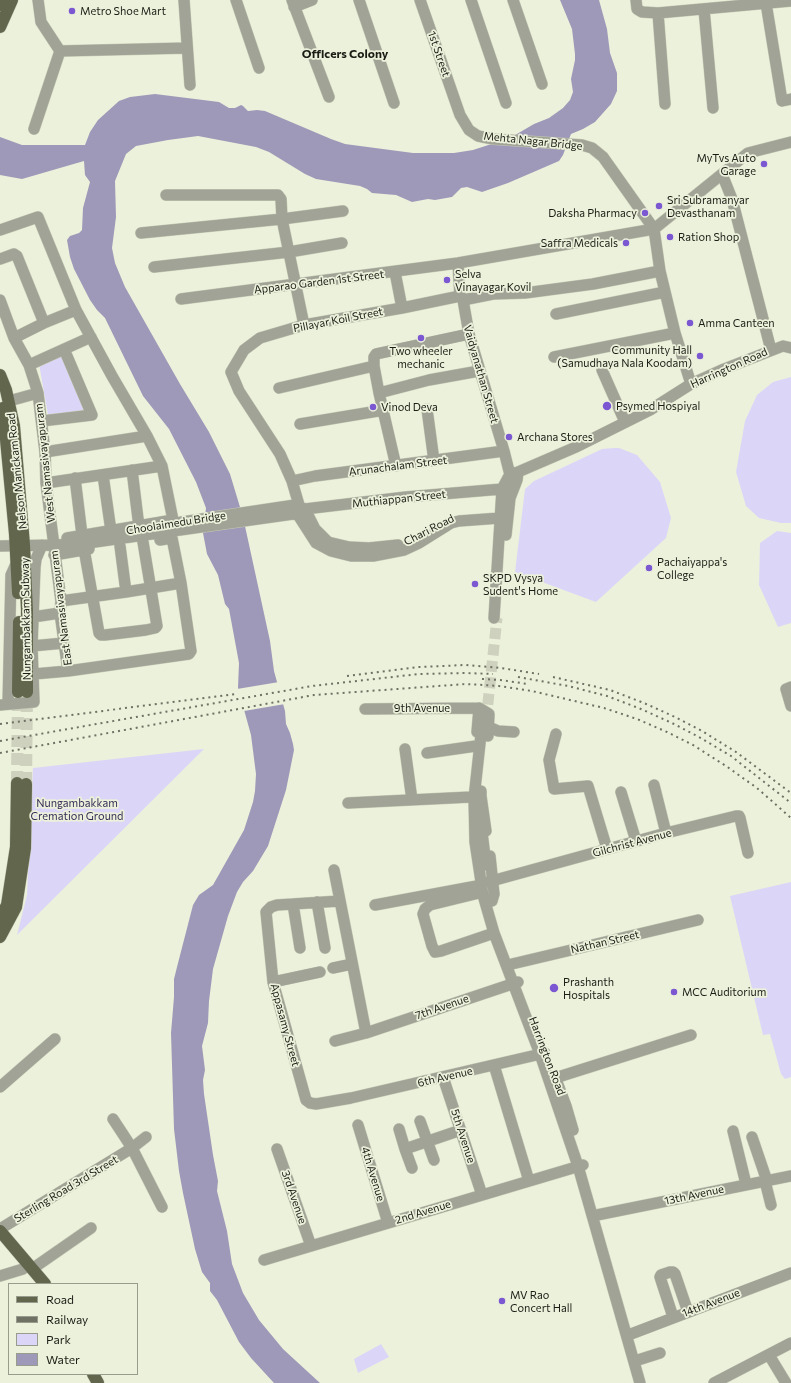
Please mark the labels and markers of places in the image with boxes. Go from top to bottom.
place label: Metro Shoe Mart [80,4,166,18]
marker: Metro Shoe Mart [67,6,77,16]
place label: MyTvs Auto Garage [696,151,756,177]
marker: MyTvs Auto Garage [759,159,769,169]
place label: Sri Subramanyar Devasthanam [667,193,749,219]
marker: Sri Subramanyar Devasthanam [654,201,664,211]
place label: Daksha Pharmacy [548,206,637,220]
marker: Daksha Pharmacy [640,208,650,218]
place label: Ration Shop [678,230,739,244]
marker: Ration Shop [665,232,675,242]
place label: Saffra Medicals [541,236,618,250]
marker: Saffra Medicals [621,238,631,248]
place label: Selva Vinayagar Kovil [455,267,531,293]
marker: Selva Vinayagar Kovil [442,275,452,285]
place label: Amma Canteen [698,316,775,330]
marker: Amma Canteen [685,318,695,328]
marker: Two wheeler mechanic [416,333,426,343]
place label: Community Hall (Samudhaya Nala Koodam) [557,343,692,369]
place label: Two wheeler mechanic [389,344,453,370]
marker: Community Hall (Samudhaya Nala Koodam) [695,351,705,361]
place label: Psymed Hospiyal [616,399,700,413]
place label: Vinod Deva [381,400,438,414]
marker: Psymed Hospiyal [601,400,613,412]
marker: Vinod Deva [368,402,378,412]
place label: Archana Stores [517,430,593,444]
marker: Archana Stores [504,432,514,442]
place label: Pachaiyappa's College [657,555,727,581]
marker: Pachaiyappa's College [644,563,654,573]
place label: SKPD Vysya Sudent's Home [483,571,558,597]
marker: SKPD Vysya Sudent's Home [470,579,480,589]
place label: Prashanth Hospitals [563,975,614,1001]
marker: Prashanth Hospitals [548,982,560,994]
place label: MCC Auditorium [682,985,766,999]
marker: MCC Auditorium [669,987,679,997]
place label: MV Rao Concert Hall [510,1288,572,1314]
marker: MV Rao Concert Hall [497,1296,507,1306]

